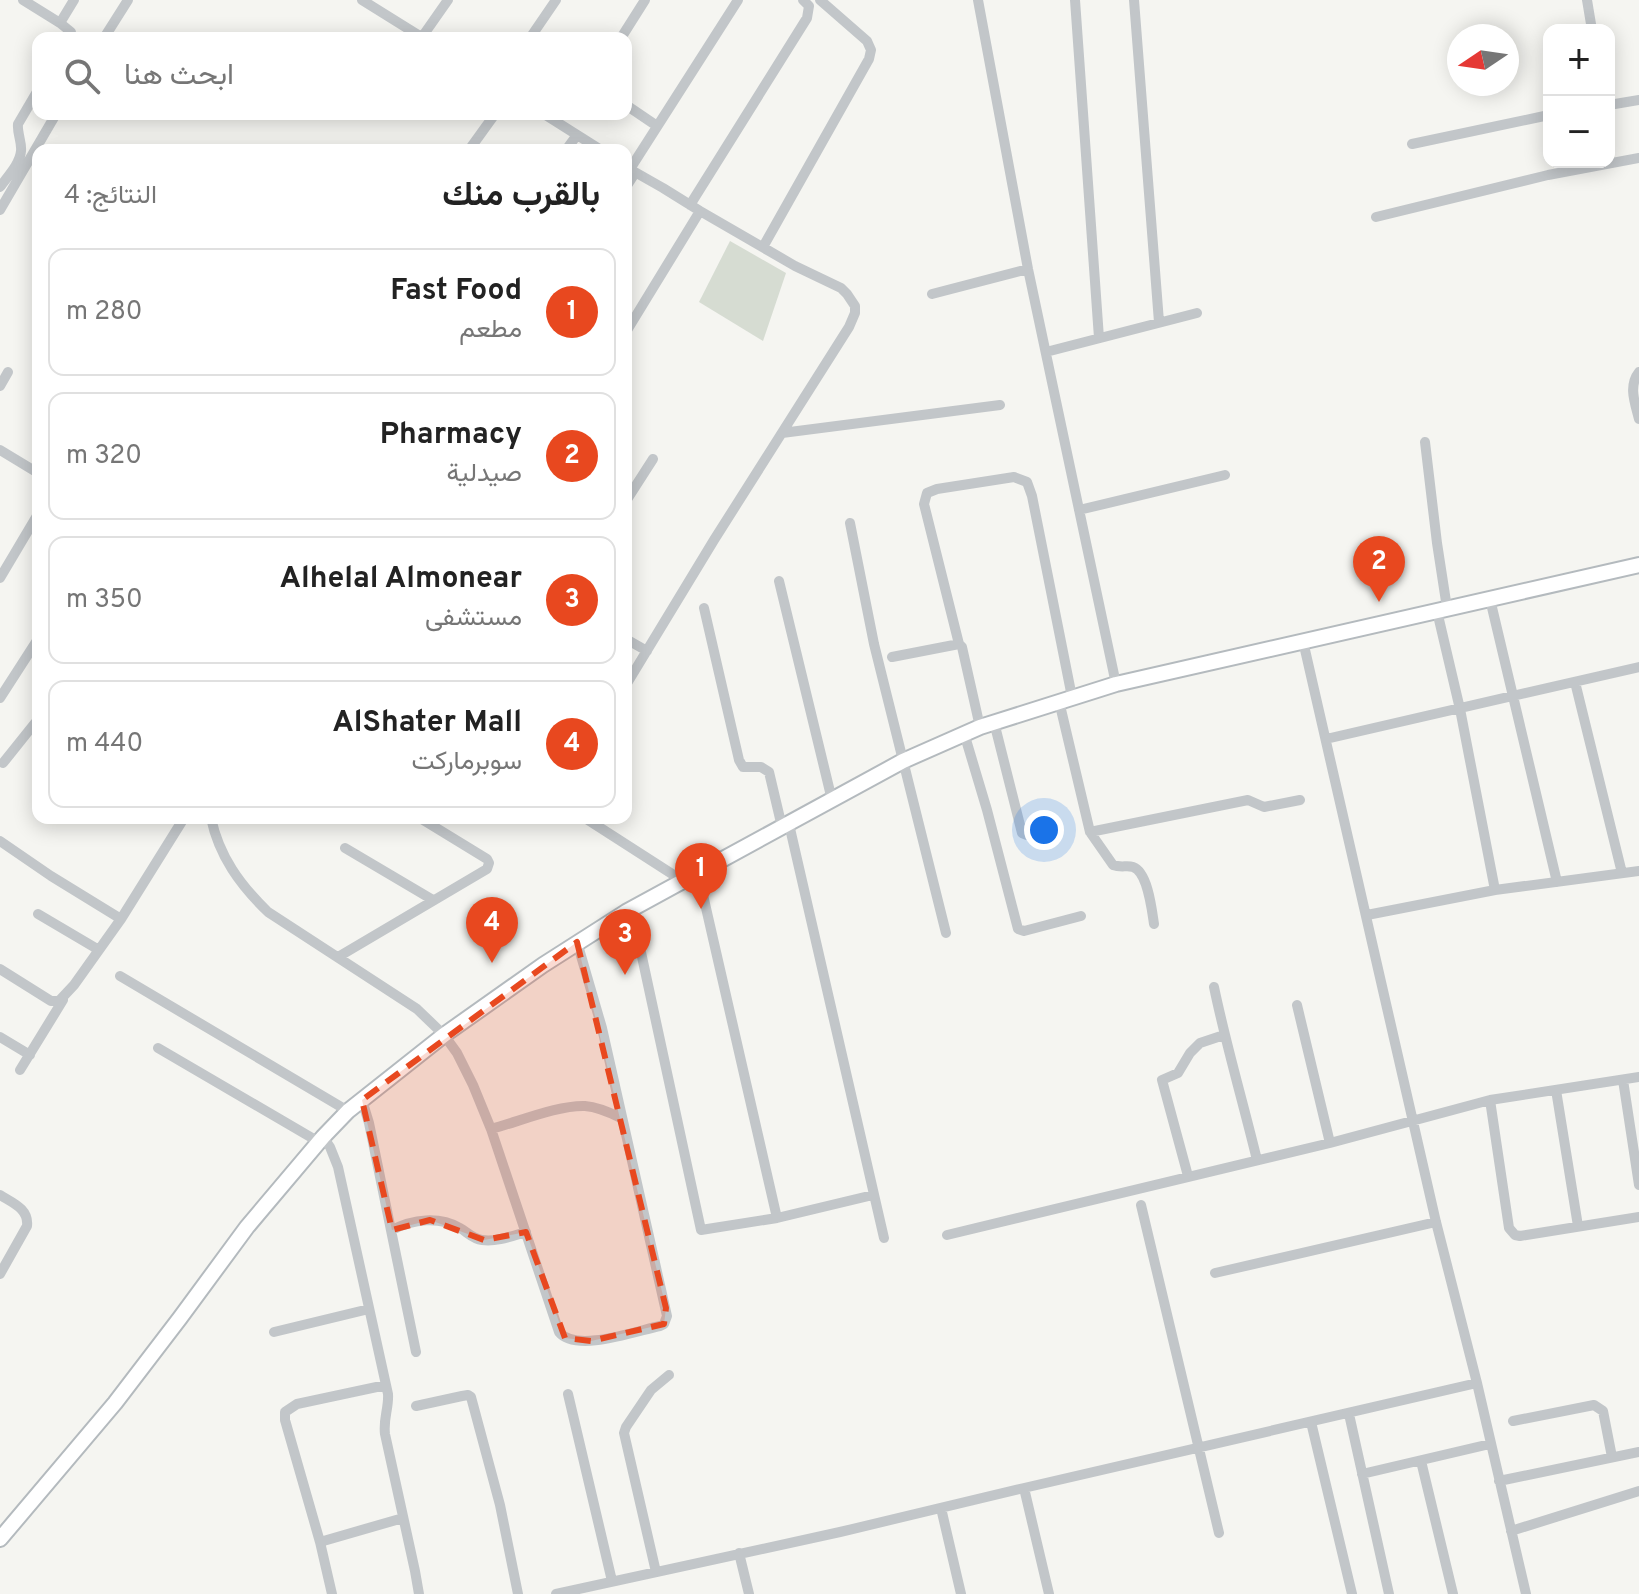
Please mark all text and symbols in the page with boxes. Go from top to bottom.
north arrow [1447,24,1519,96]
map controls [1543,24,1615,168]
button: + [1543,24,1615,96]
search box [32,32,632,120]
icon: search [60,54,104,98]
text: ابحث هنا [124,58,234,95]
button: − [1543,96,1615,168]
text: بالقرب منك [442,175,600,218]
text: النتائج: 4 [64,180,157,213]
text: Fast Food [390,273,522,310]
text: 280 m [66,296,142,329]
text: 1 [567,296,577,329]
text: مطعم [459,314,522,347]
text: Pharmacy [380,417,522,454]
text: 320 m [66,440,142,473]
text: 2 [564,440,580,473]
text: صيدلية [447,458,522,491]
pin: 2 [1353,536,1405,602]
text: Alhelal Almonear [279,561,522,598]
text: 350 m [66,584,143,617]
text: 3 [564,584,580,617]
text: مستشفى [425,602,522,635]
text: AlShater Mall [332,705,522,742]
text: 440 m [66,728,143,761]
text: 4 [564,728,580,761]
text: سوبرماركت [411,746,522,779]
your location [1024,810,1064,850]
pin: 1 [675,843,727,909]
pin: 4 [466,897,518,963]
pin: 3 [599,909,651,975]

